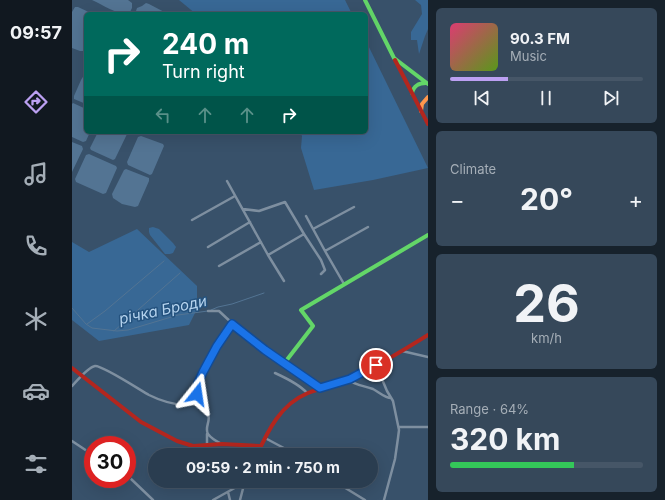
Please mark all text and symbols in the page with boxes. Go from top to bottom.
text: 09:57 [10,22,62,43]
text: 240 m [162,27,249,61]
icon: right [96,28,148,80]
text: 90.3 FM [510,29,570,48]
text: Music [510,48,547,64]
text: Turn right [162,61,245,82]
icon: previous [471,87,493,109]
icon: pause [535,87,557,109]
icon: next [600,87,622,109]
icon: directions [22,88,50,116]
icon: left [152,104,174,126]
icon: ahead [194,104,216,126]
icon: ahead [236,104,258,126]
icon: right [278,104,300,126]
icon: music [22,160,50,188]
text: Climate [450,161,496,177]
text: 20° [520,181,573,217]
text: − [450,187,465,213]
text: + [628,187,643,213]
icon: phone [22,232,50,260]
text: 26 [513,272,580,335]
water label: річка Броди [116,291,209,328]
icon: climate [22,305,50,333]
text: km/h [531,330,562,346]
pin [359,348,393,382]
icon: arrive [365,354,387,376]
position arrow [176,373,218,415]
icon: car [22,377,50,405]
text: Range · 64% [450,401,529,417]
text: 320 km [450,421,560,457]
speed limit sign: 30 [84,436,136,488]
icon: filters [22,450,50,478]
text: 09:59 · 2 min · 750 m [186,458,340,477]

